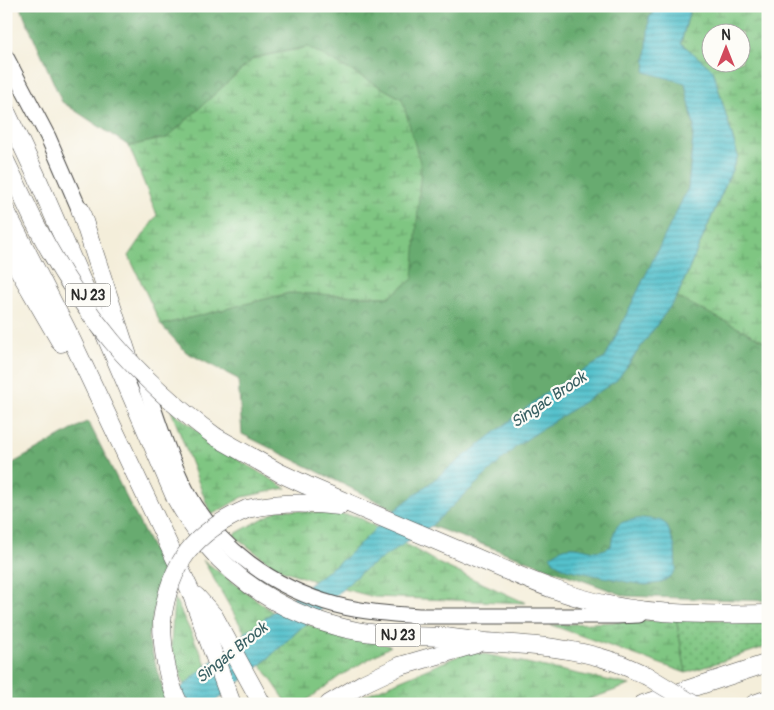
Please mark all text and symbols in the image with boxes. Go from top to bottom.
north arrow [702,22,752,72]
text: N [721,27,731,44]
road number: NJ 23 [66,284,110,306]
water label: Singac Brook [507,367,591,432]
water label: Singac Brook [192,617,273,688]
road number: NJ 23 [376,624,420,646]

